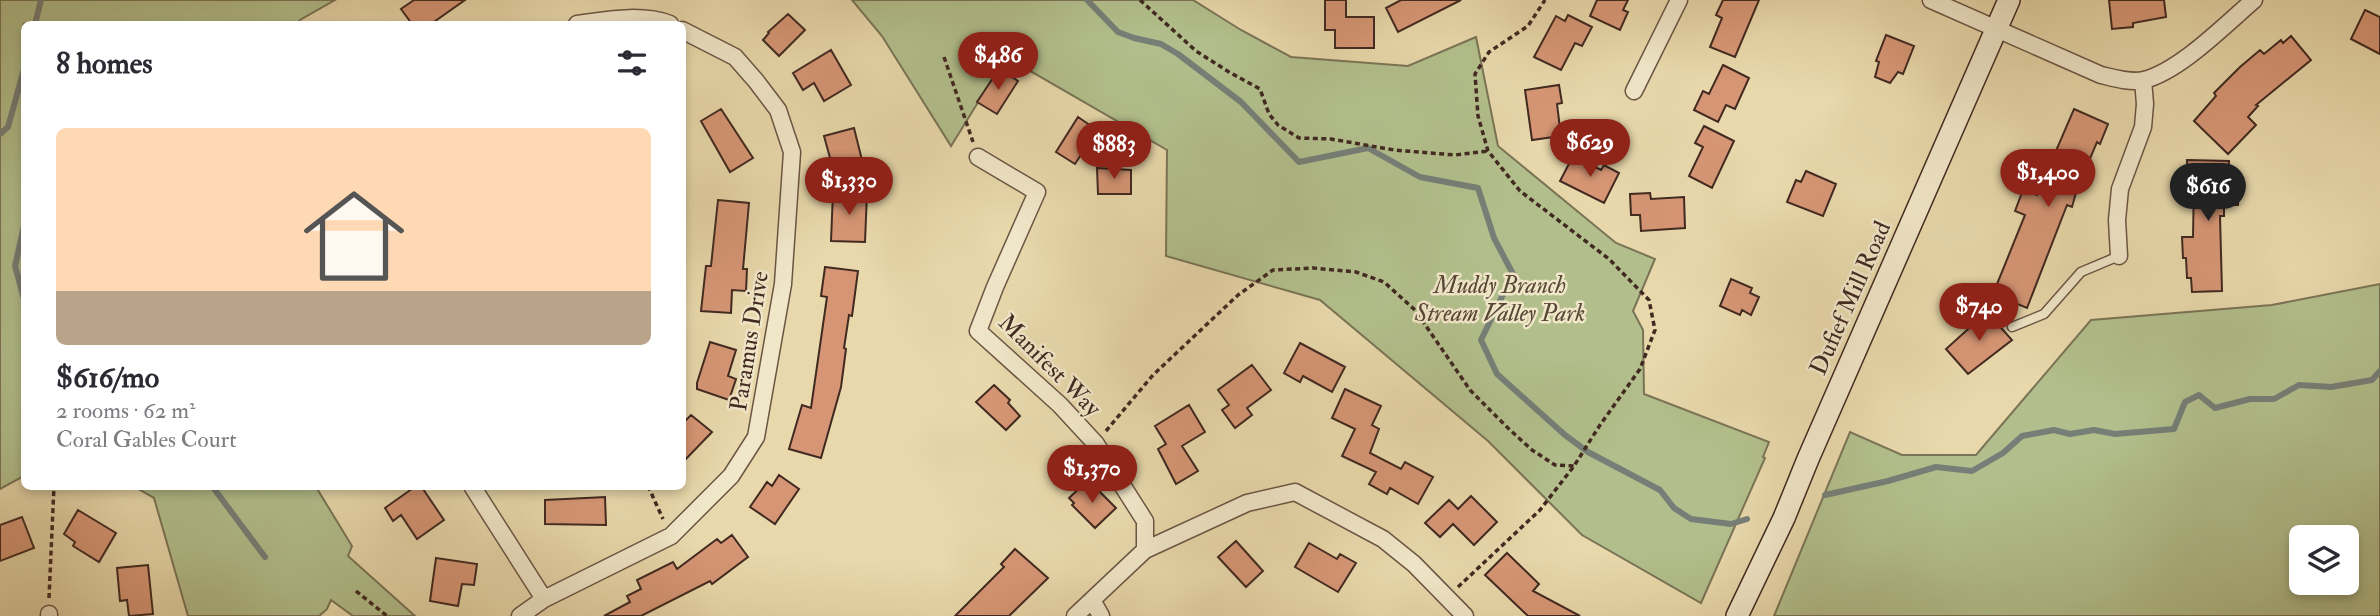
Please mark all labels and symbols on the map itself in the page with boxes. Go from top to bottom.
pin: $486 [957,32,1039,92]
pin: $629 [1549,120,1631,179]
pin: $883 [1073,122,1155,181]
pin: $1,400 [1991,150,2105,209]
pin: $1,330 [792,158,906,217]
pin: $616 [2167,164,2249,223]
street label: Dufief Mill Road [1803,216,1898,380]
street label: Paramus Drive [723,269,776,413]
park label: Muddy Branch Stream Valley Park [1414,270,1585,329]
pin: $740 [1938,284,2020,343]
street label: Manifest Way [992,307,1108,424]
pin: $1,370 [1035,446,1149,505]

